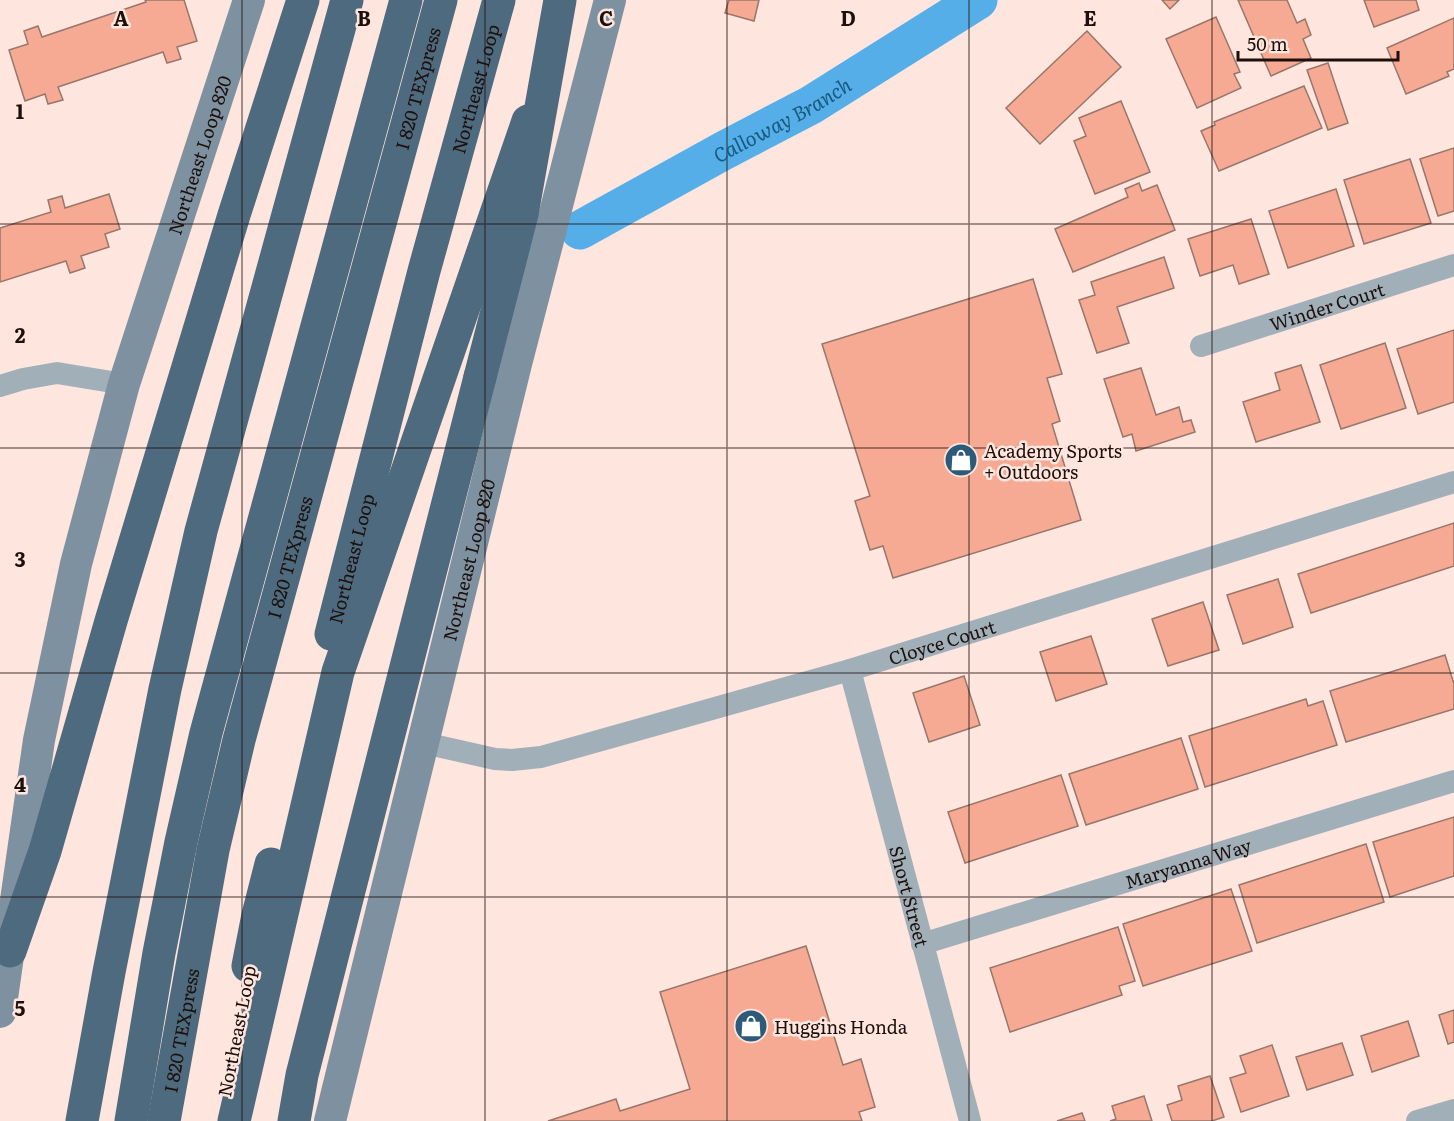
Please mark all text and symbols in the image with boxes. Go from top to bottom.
text: A [113,2,129,32]
text: B [357,2,371,32]
text: C [599,2,613,32]
text: D [840,2,856,32]
text: E [1083,2,1097,32]
street label: Northeast Loop [444,21,505,156]
street label: I 820 TEXpress [387,24,447,153]
scale bar [1238,24,1398,62]
text: 50 m [1247,30,1288,57]
water label: Calloway Branch [707,69,857,169]
street label: Northeast Loop 820 [160,72,237,238]
text: 1 [16,95,24,125]
street label: Winder Court [1266,274,1388,337]
text: 2 [15,319,26,349]
place label: Academy Sports + Outdoors [984,437,1122,485]
shop icon: Academy Sports + Outdoors [943,442,979,478]
street label: Northeast Loop 820 [435,476,501,644]
street label: Northeast Loop [321,490,380,626]
street label: I 820 TEXpress [259,493,319,621]
text: 3 [14,543,26,573]
street label: Cloyce Court [885,612,999,671]
text: 4 [14,768,26,798]
street label: Maryanna Way [1121,830,1255,895]
street label: Short Street [884,842,937,951]
street label: Northeast Loop [210,963,262,1099]
street label: I 820 TEXpress [156,966,205,1095]
text: 5 [15,992,26,1022]
shop icon: Huggins Honda [733,1008,769,1044]
place label: Huggins Honda [774,1013,908,1040]

